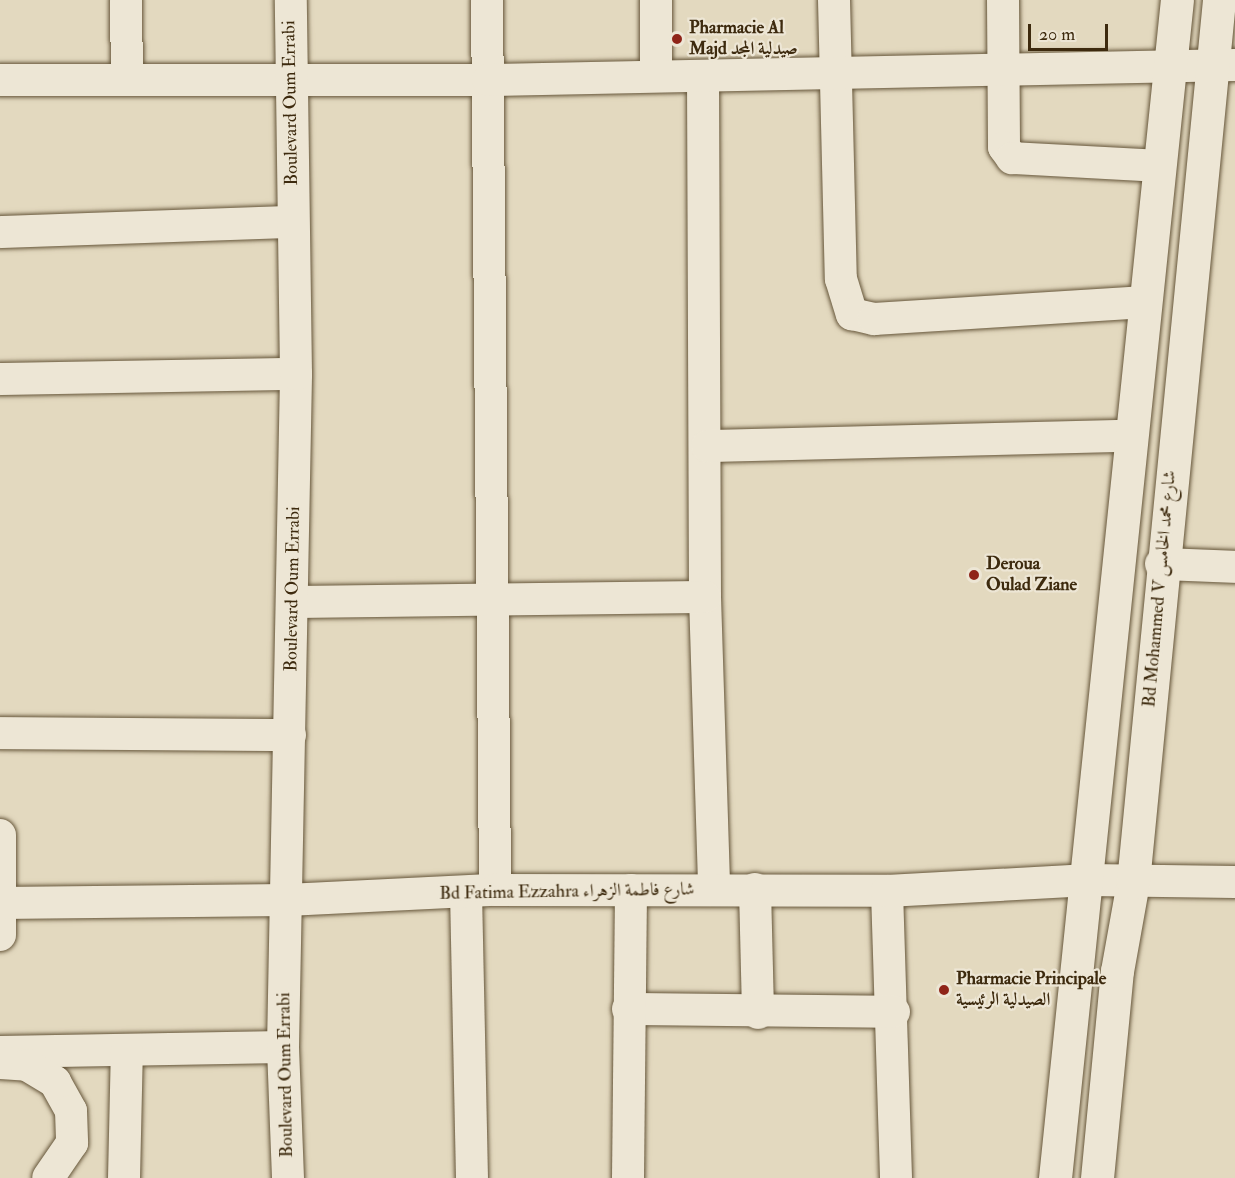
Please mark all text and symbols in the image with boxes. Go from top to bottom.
scale bar [1031,12,1110,50]
place label: Pharmacie Al Majd صيدلية المجد [689,18,798,60]
street label: Boulevard Oum Errabi [279,20,303,186]
text: 20 m [1039,23,1075,46]
marker: Pharmacie Al Majd صيدلية المجد [670,32,684,46]
street label: Bd Mohammed V شارع محمد الخامس [1139,470,1181,708]
street label: Boulevard Oum Errabi [281,506,305,672]
place label: Deroua Oulad Ziane [986,554,1077,596]
marker: Deroua Oulad Ziane [967,568,981,582]
street label: Bd Fatima Ezzahra شارع فاطمة الزهراء [439,879,695,905]
place label: Pharmacie Principale الصيدلية الرئيسية [956,969,1106,1012]
marker: Pharmacie Principale الصيدلية الرئيسية [937,983,951,997]
street label: Boulevard Oum Errabi [274,992,298,1158]

